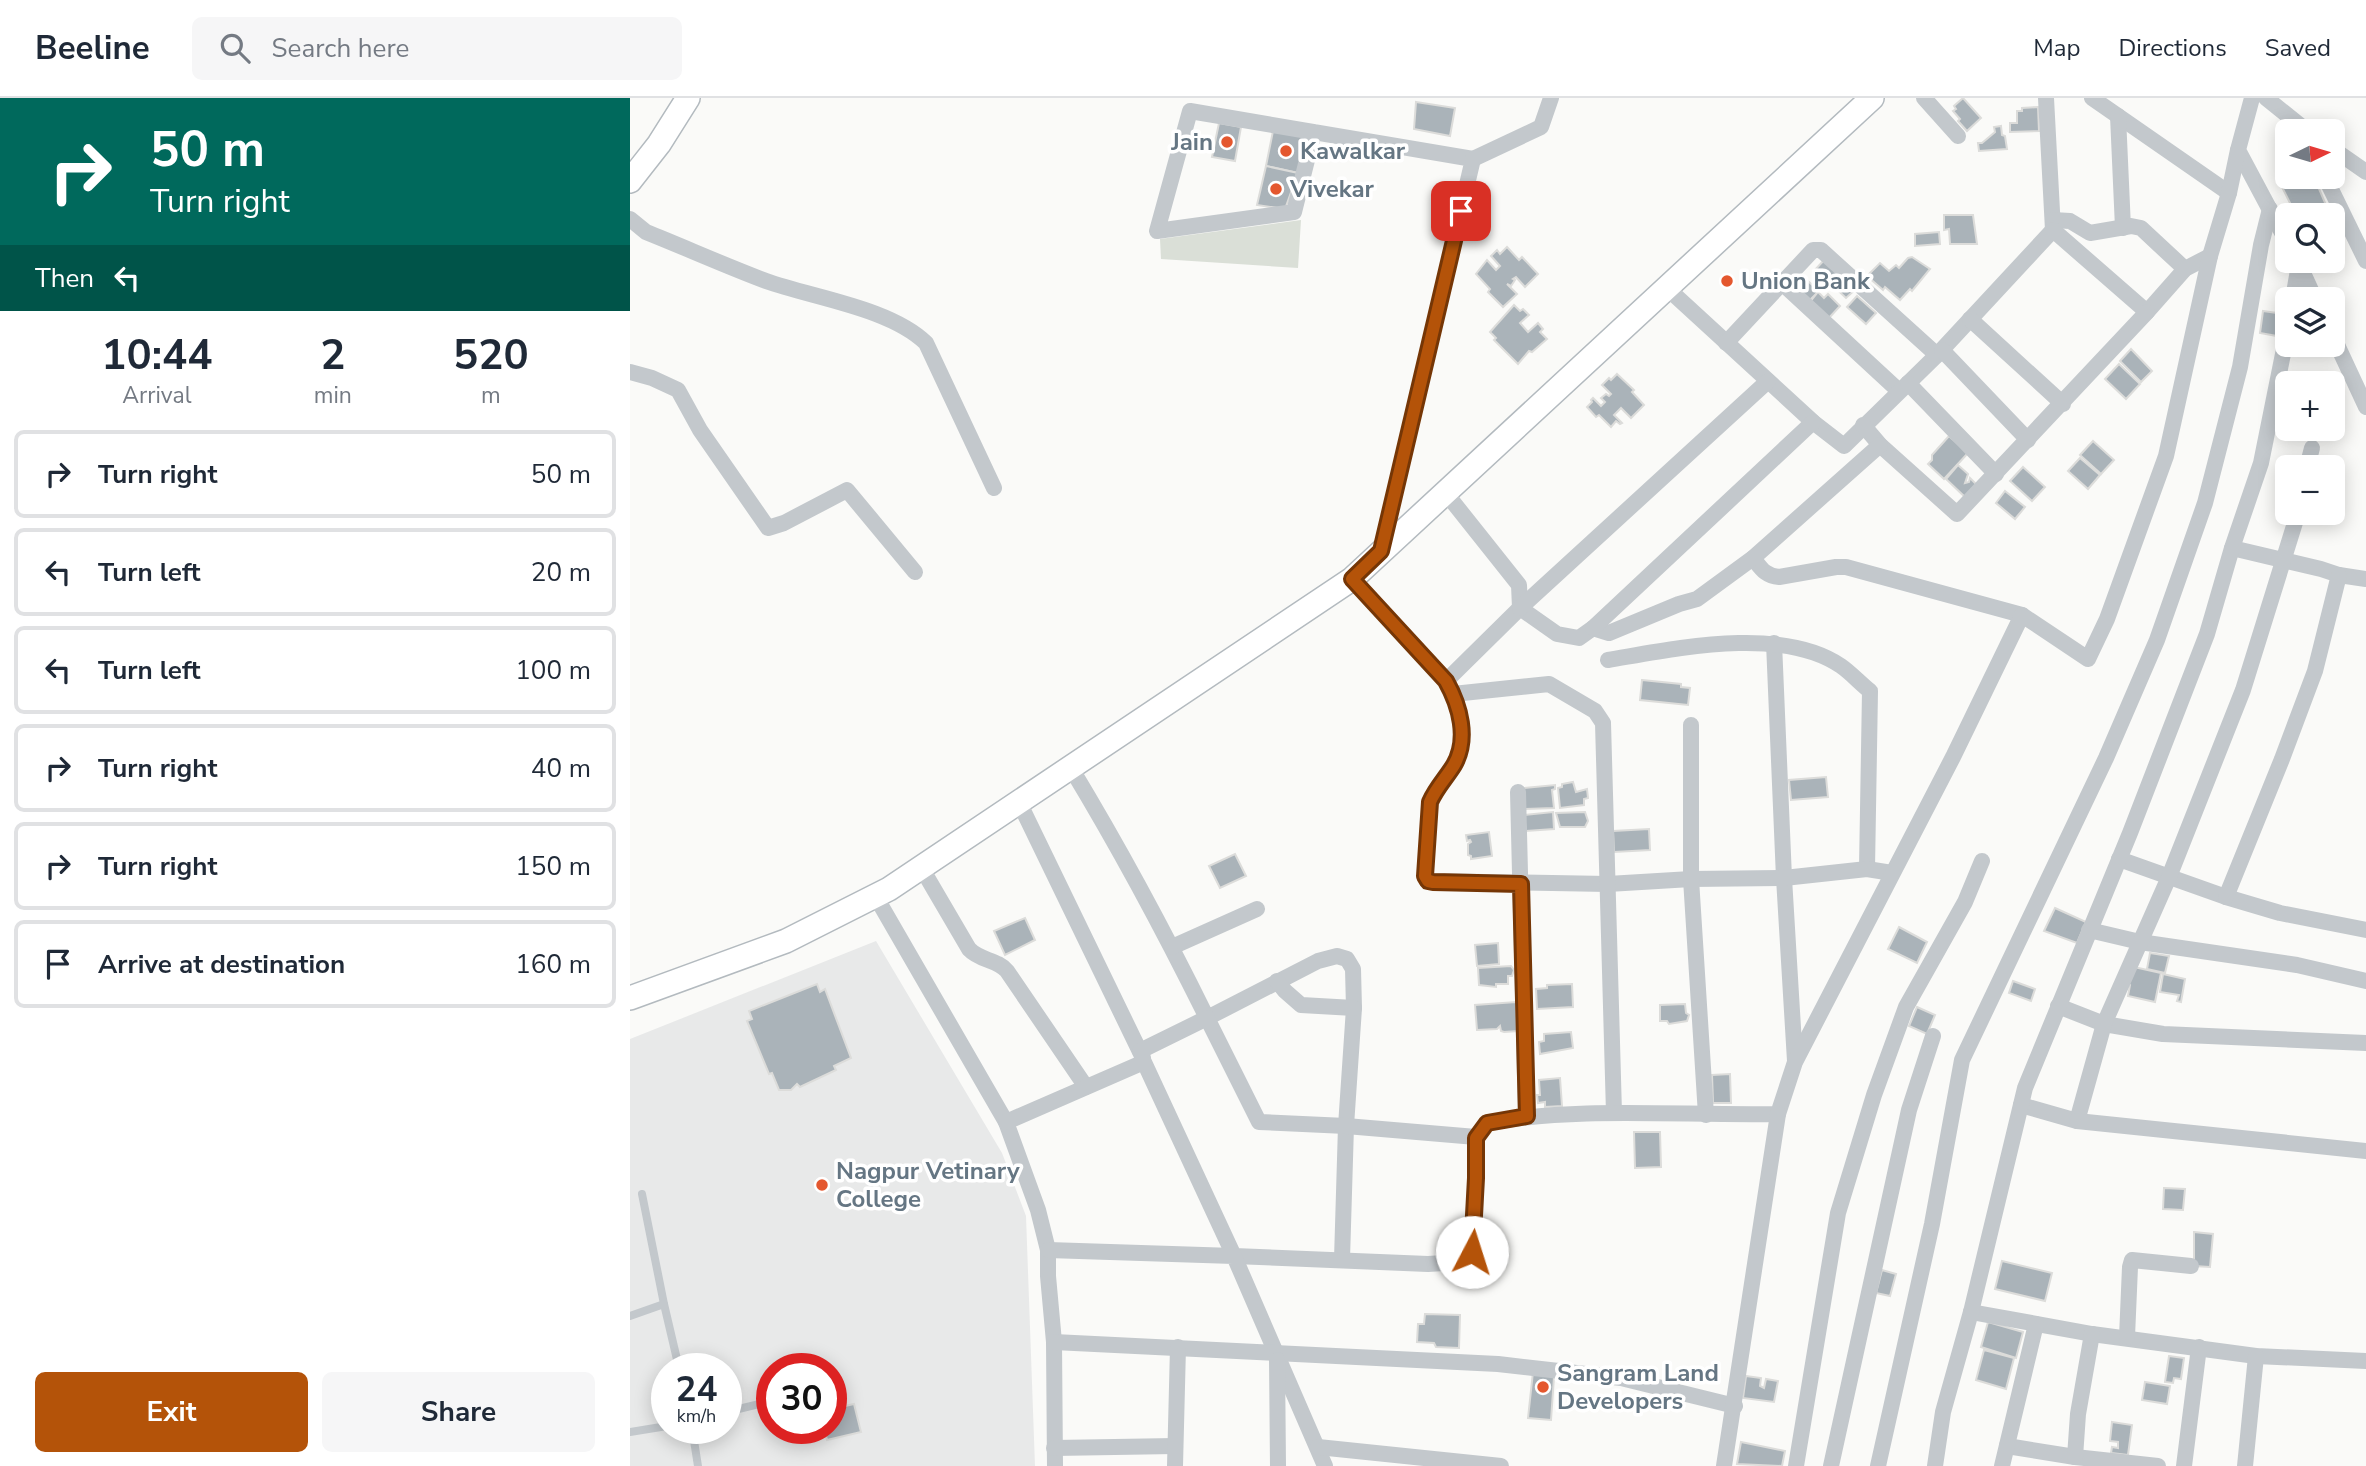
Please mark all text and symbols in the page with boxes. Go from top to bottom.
search box [192,17,682,80]
text: Beeline [35,26,150,71]
icon: search [216,29,254,67]
text: Search here [272,31,409,66]
text: Map [2033,32,2080,64]
text: Directions [2118,32,2227,64]
text: Saved [2265,32,2331,64]
text: 50 m [150,116,265,183]
north arrow [2275,119,2345,189]
map controls [2275,119,2345,525]
icon: right [35,126,126,217]
place label: Jain [1170,126,1213,158]
marker: Jain [1219,134,1235,150]
place label: Kawalkar [1300,135,1406,167]
marker: Kawalkar [1278,143,1294,159]
place label: Vivekar [1289,173,1375,205]
text: Turn right [150,180,290,223]
marker: Vivekar [1268,181,1284,197]
pin [1431,181,1491,241]
icon: arrive [1442,192,1480,230]
button: search [2275,203,2345,273]
icon: left [108,259,146,297]
text: Then [35,261,94,296]
place label: Union Bank [1741,265,1871,297]
marker: Union Bank [1719,273,1735,289]
button: layers [2275,287,2345,357]
text: 10:44 [101,327,212,384]
text: 2 [320,327,345,384]
text: 520 [453,327,529,384]
button: + [2275,371,2345,441]
text: Arrival [122,380,191,411]
text: min [314,380,352,411]
text: m [481,380,501,411]
icon: right [39,455,77,493]
button: − [2275,455,2345,525]
text: Turn right [98,457,217,492]
text: 50 m [531,457,591,492]
icon: left [39,553,77,591]
text: Turn left [98,555,201,590]
text: 20 m [531,555,591,590]
icon: left [39,651,77,689]
text: Turn left [98,653,201,688]
text: 100 m [515,653,591,688]
icon: right [39,749,77,787]
text: Turn right [98,751,217,786]
text: 40 m [531,751,591,786]
icon: right [39,847,77,885]
text: Turn right [98,849,217,884]
text: 150 m [515,849,591,884]
icon: arrive [39,945,77,983]
text: Arrive at destination [98,947,345,982]
text: 160 m [515,947,591,982]
place label: Nagpur Vetinary College [836,1155,1020,1215]
marker: Nagpur Vetinary College [814,1177,830,1193]
position arrow [1435,1215,1509,1289]
speed limit sign: 30 [756,1353,847,1444]
place label: Sangram Land Developers [1557,1357,1719,1417]
text: 24 [675,1366,718,1413]
button: Exit [35,1372,308,1452]
button: Share [322,1372,595,1452]
marker: Sangram Land Developers [1535,1379,1551,1395]
text: km/h [677,1404,716,1428]

